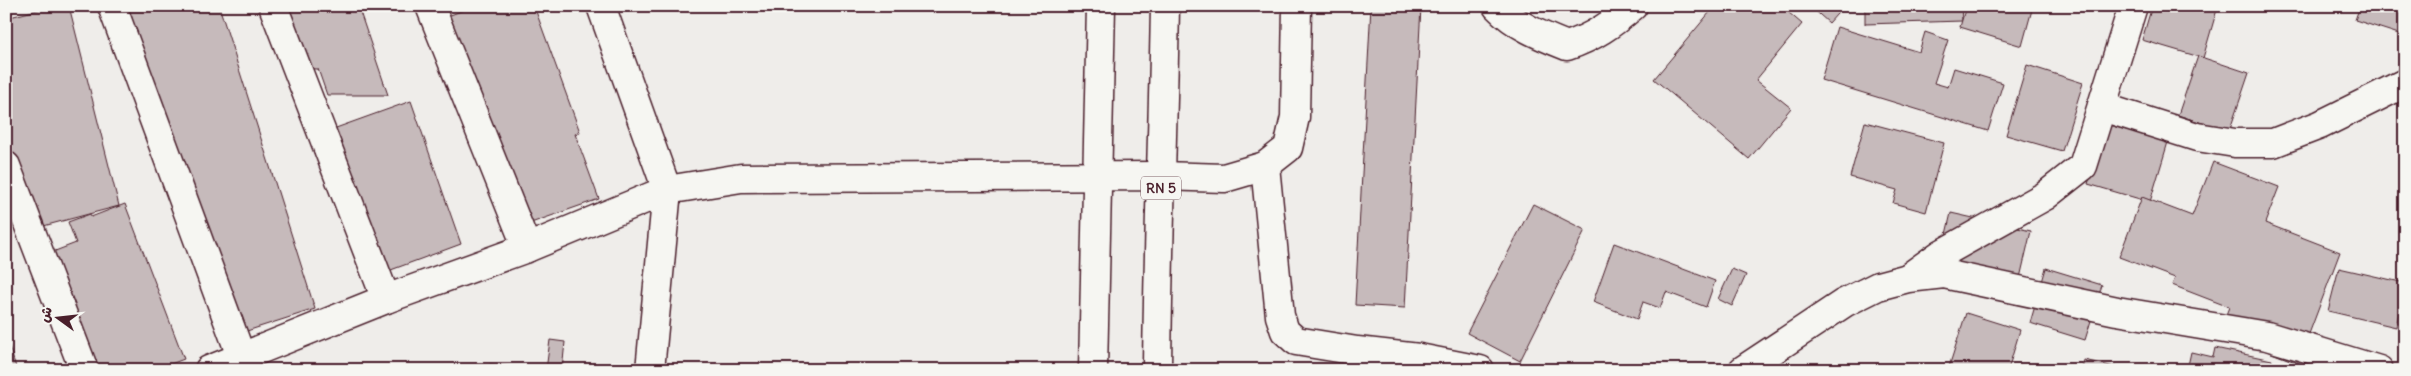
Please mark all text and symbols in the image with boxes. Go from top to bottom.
road number: RN 5 [1141,177,1181,200]
north arrow [32,294,82,344]
text: ش [35,305,56,324]

